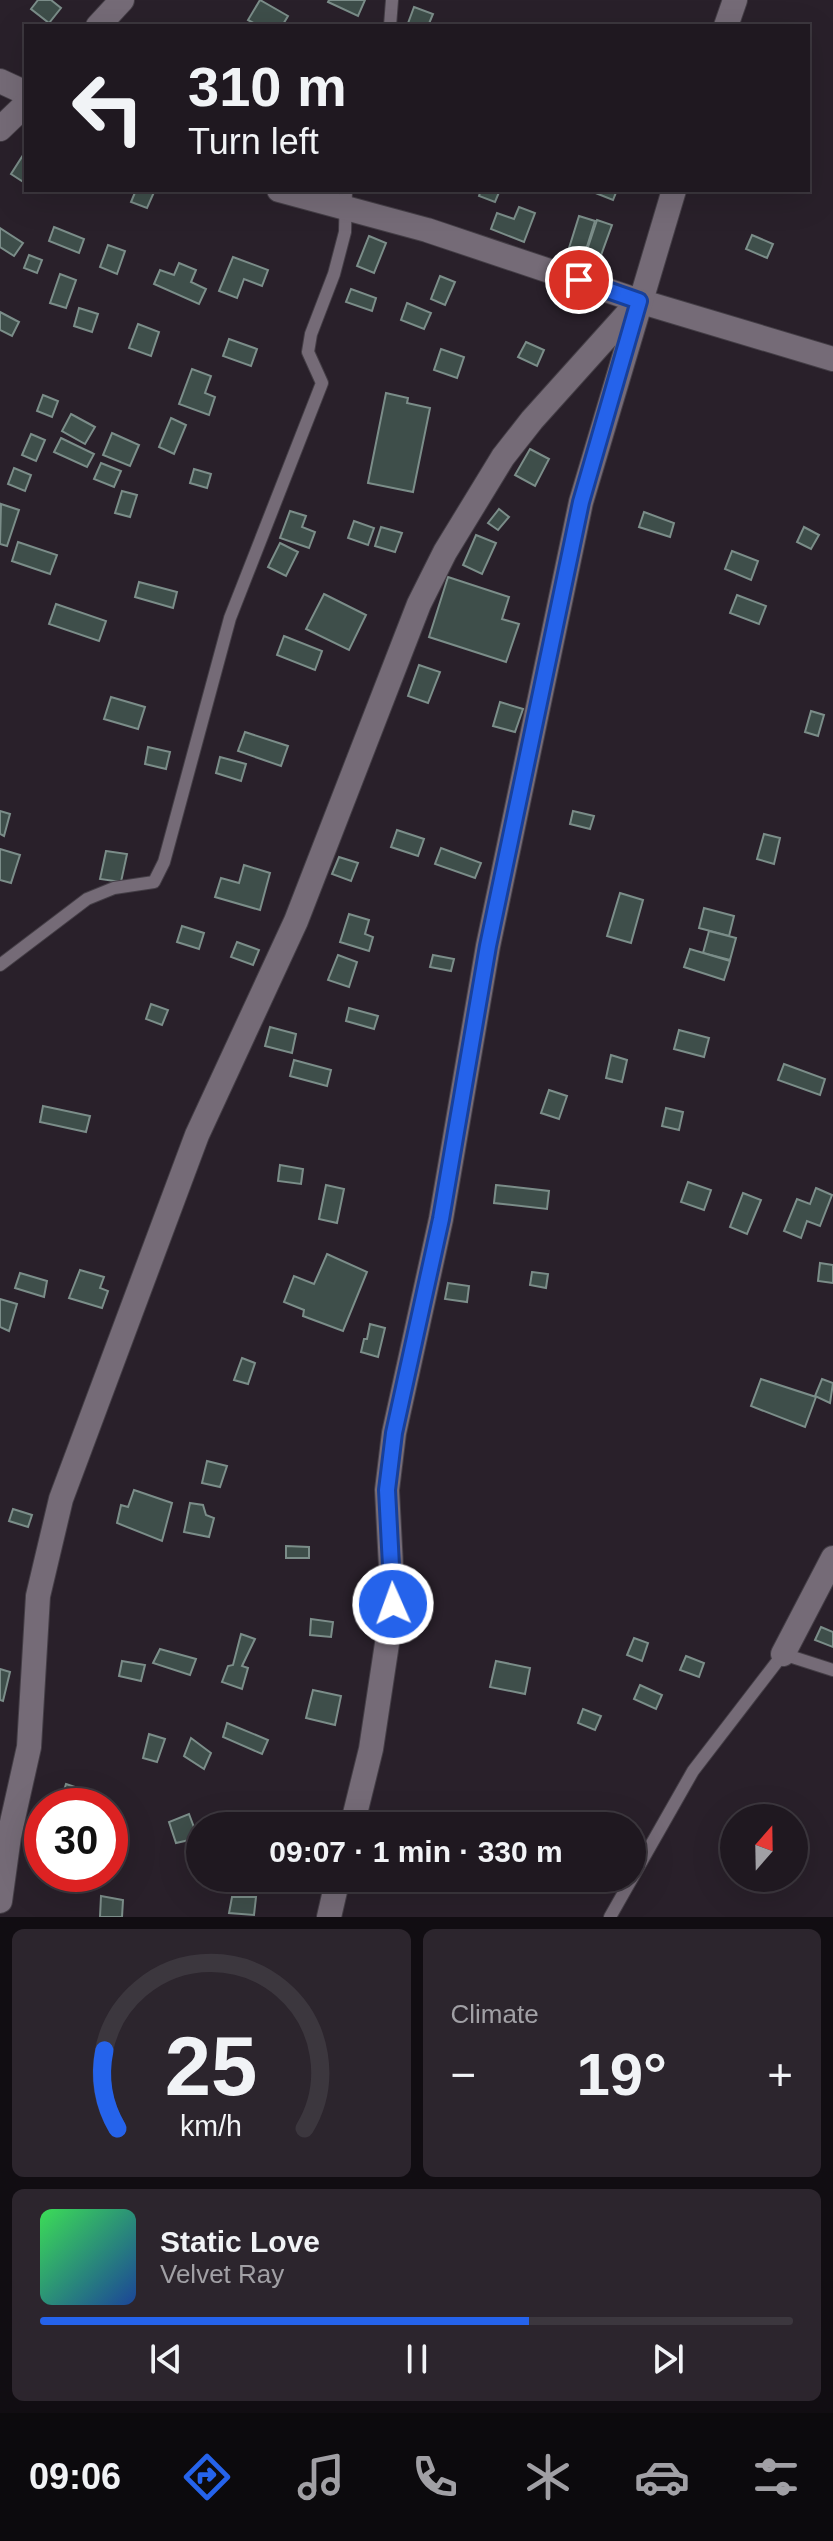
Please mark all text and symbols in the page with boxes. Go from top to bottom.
text: 310 m [188,55,347,118]
icon: left [56,56,160,160]
text: Turn left [188,121,319,162]
pin [545,246,613,314]
icon: arrive [557,258,601,302]
position arrow [351,1562,435,1646]
speed limit sign: 30 [24,1788,128,1892]
north arrow [720,1804,808,1892]
map controls [720,1804,808,1892]
text: 09:07 · 1 min · 330 m [269,1835,563,1868]
text: Climate [451,1999,539,2029]
text: 25 [165,2020,258,2113]
text: 19° [576,2041,667,2108]
text: − [451,2050,476,2099]
text: + [767,2050,793,2099]
text: km/h [180,2110,242,2142]
text: Static Love [160,2225,320,2258]
text: Velvet Ray [160,2259,284,2289]
icon: previous [144,2337,188,2381]
icon: pause [395,2337,439,2381]
icon: next [646,2337,690,2381]
icon: directions [179,2449,235,2505]
icon: music [293,2449,349,2505]
icon: phone [407,2449,463,2505]
icon: climate [520,2449,576,2505]
icon: car [634,2449,690,2505]
icon: filters [748,2449,804,2505]
text: 09:06 [29,2456,121,2497]

